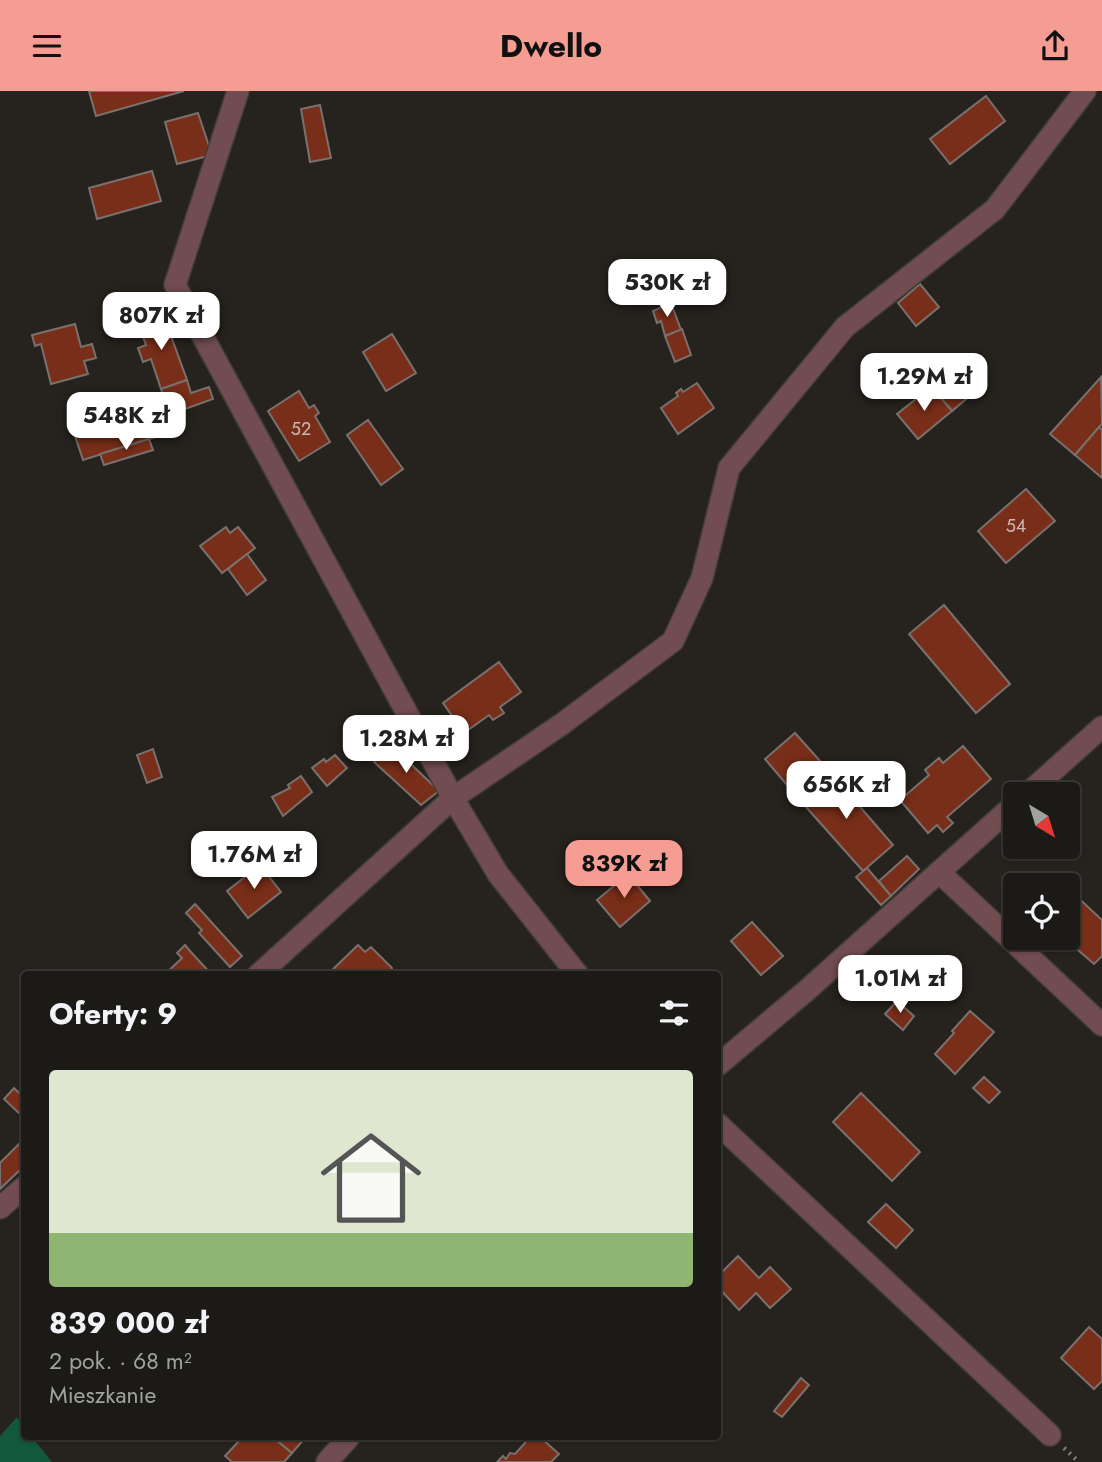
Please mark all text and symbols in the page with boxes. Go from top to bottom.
text: Dwello [500,23,602,69]
icon: menu [28,27,66,65]
icon: share [1036,27,1074,65]
pin: 530K zł [602,259,732,319]
text: 530K zł [624,265,710,299]
pin: 807K zł [96,293,226,352]
text: 807K zł [119,298,203,332]
pin: 1.29M zł [852,353,996,413]
text: 1.29M zł [876,359,972,393]
pin: 548K zł [61,393,191,452]
text: 548K zł [83,398,169,432]
house number: 52 [291,416,311,442]
house number: 54 [1006,513,1026,539]
pin: 1.28M zł [334,715,478,775]
text: 1.28M zł [359,721,453,755]
pin: 656K zł [781,761,911,821]
text: 656K zł [803,767,889,801]
north arrow [1003,782,1080,859]
map controls [1003,782,1080,950]
pin: 1.76M zł [182,831,326,891]
text: 1.76M zł [207,837,301,871]
pin: 839K zł [559,841,689,900]
text: 839K zł [581,846,667,880]
button: locate [1003,873,1080,950]
pin: 1.01M zł [828,955,972,1015]
text: 1.01M zł [854,961,946,995]
text: Oferty: 9 [49,992,177,1035]
icon: filters [655,994,693,1032]
icon: home [308,1115,434,1241]
text: 839 000 zł [49,1301,208,1344]
text: 2 pok. · 68 m² [49,1344,192,1378]
text: Mieszkanie [49,1378,156,1412]

